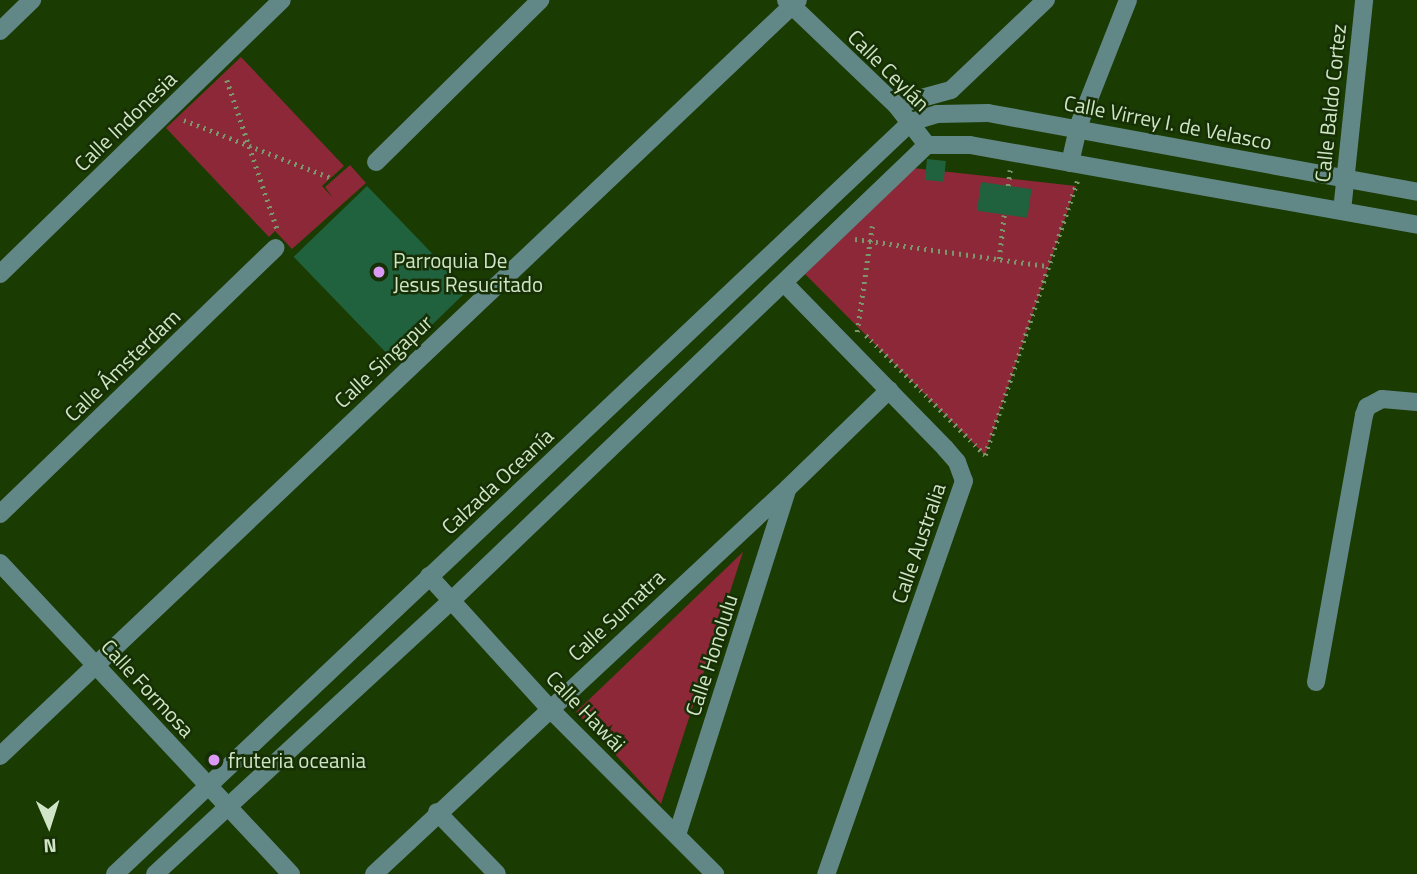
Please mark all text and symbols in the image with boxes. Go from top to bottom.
street label: Calle Baldo Cortez [1309,23,1351,183]
street label: Calle Ceylán [843,24,935,116]
street label: Calle Indonesia [69,66,181,176]
street label: Calle Virrey I. de Velasco [1062,89,1274,155]
place label: Parroquia De Jesus Resucitado [393,247,543,297]
marker: Parroquia De Jesus Resucitado [371,264,387,280]
street label: Calle Ámsterdam [59,304,185,426]
street label: Calle Singapur [329,309,437,413]
street label: Calzada Oceanía [436,423,558,539]
street label: Calle Australia [886,480,950,606]
street label: Calle Sumatra [563,564,669,666]
street label: Calle Honolulu [679,591,743,719]
street label: Calle Formosa [96,634,200,742]
street label: Calle Hawái [541,665,631,757]
place label: fruteria oceania [228,747,366,773]
marker: fruteria oceania [206,752,222,768]
north arrow [14,790,84,860]
text: N [43,832,57,861]

